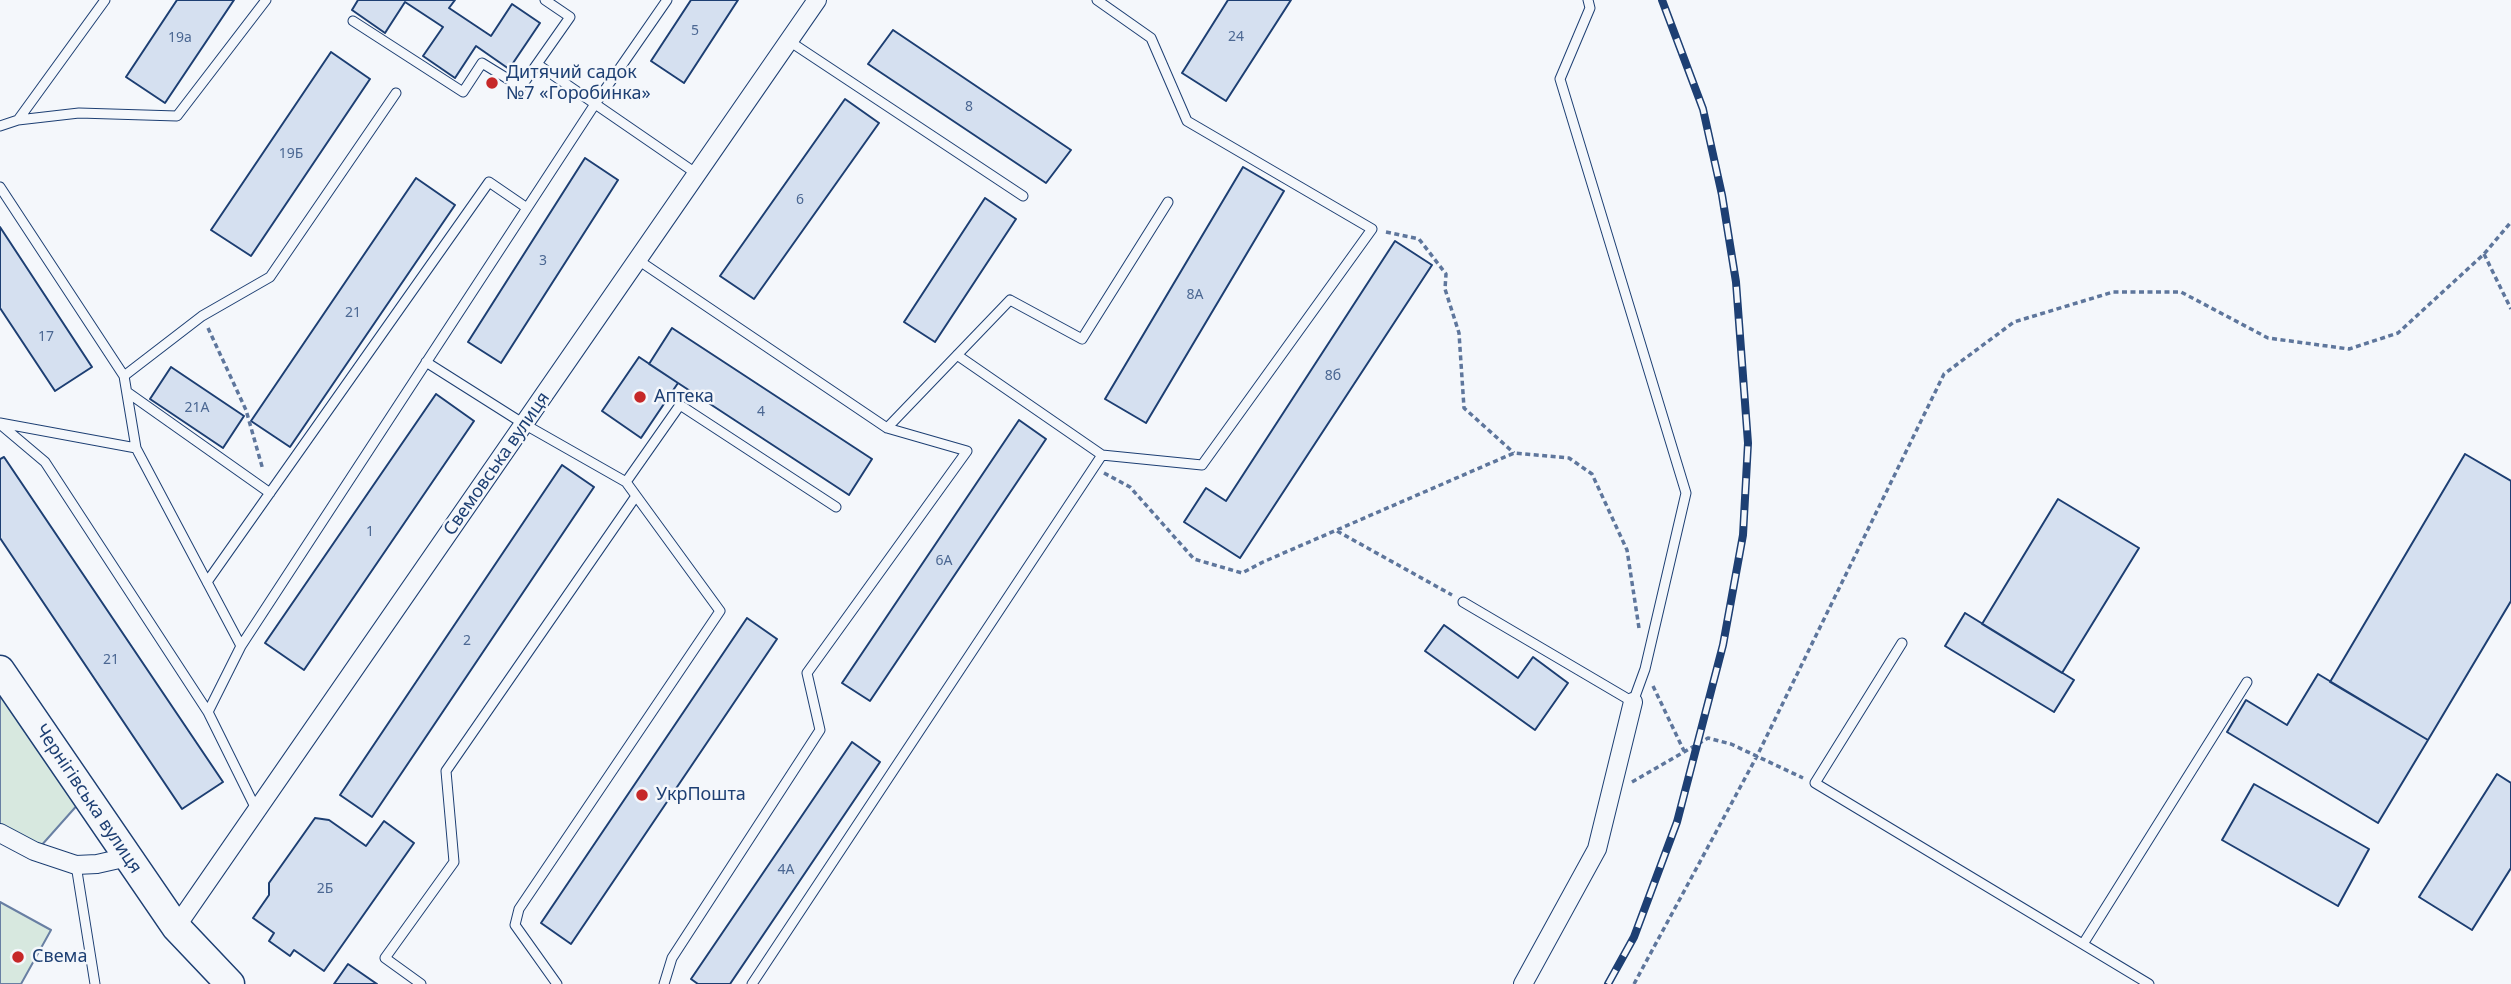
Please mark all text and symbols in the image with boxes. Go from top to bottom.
house number: 5 [691,23,699,39]
house number: 24 [1228,29,1244,45]
house number: 19а [168,30,192,46]
place label: Дитячий садок №7 «Горобинка» [506,62,651,104]
marker: Дитячий садок №7 «Горобинка» [484,75,500,91]
house number: 8 [965,99,973,115]
house number: 19Б [279,146,303,162]
house number: 6 [796,192,804,208]
house number: 3 [539,253,547,269]
house number: 8А [1187,287,1203,303]
house number: 21 [345,305,361,321]
house number: 17 [38,329,54,345]
house number: 8б [1325,368,1341,384]
place label: Аптека [654,386,714,408]
street label: Свемовська вулиця [439,388,555,540]
marker: Аптека [632,389,648,405]
house number: 21А [185,400,209,416]
house number: 4 [757,404,765,420]
house number: 1 [366,524,374,540]
house number: 6А [936,553,952,569]
house number: 2 [463,633,471,649]
house number: 21 [103,652,119,668]
street label: Чернігівська вулиця [30,720,146,878]
place label: УкрПошта [656,784,746,806]
marker: УкрПошта [634,787,650,803]
house number: 4А [778,862,794,878]
house number: 2Б [317,881,333,897]
place label: Свема [32,946,87,968]
marker: Свема [10,949,26,965]

